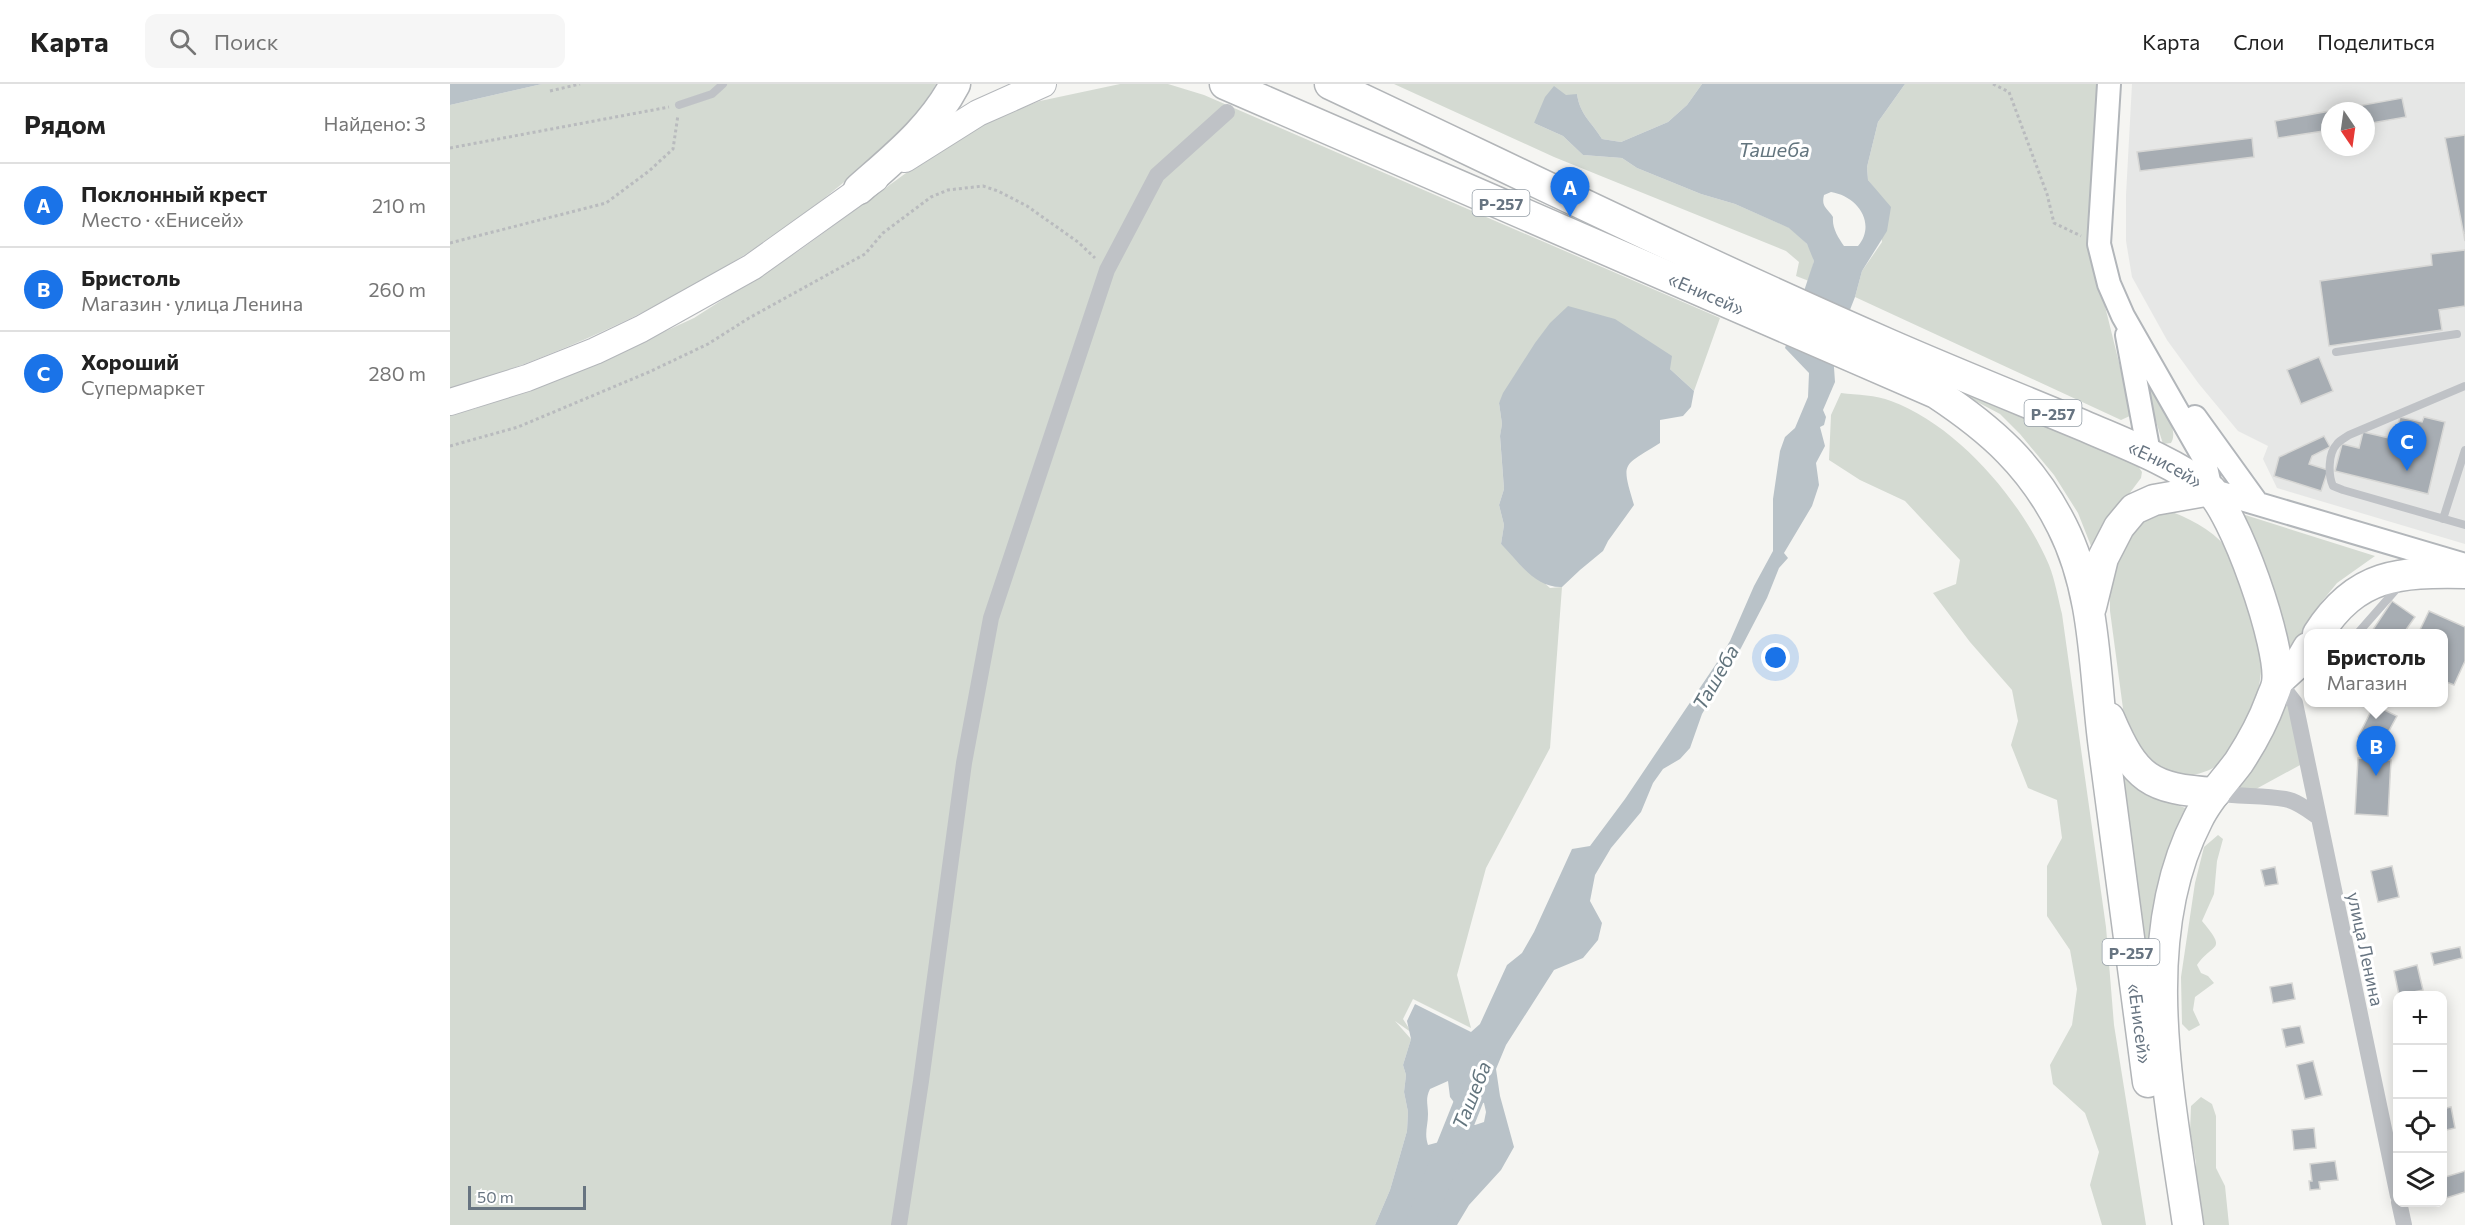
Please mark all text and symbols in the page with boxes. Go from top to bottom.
search box [145,14,565,68]
text: Карта [30,24,109,58]
icon: search [166,25,199,58]
text: Поиск [214,28,278,55]
text: Карта [2142,29,2200,54]
text: Слои [2233,29,2284,54]
text: Поделиться [2317,29,2435,54]
north arrow [2321,102,2375,156]
text: Рядом [24,108,106,139]
text: Найдено: 3 [324,111,426,135]
water label: Ташеба [1738,137,1810,161]
pin: A [1550,168,1590,217]
text: Поклонный крест [81,180,267,207]
road number: Р-257 [1472,190,1530,216]
text: A [36,193,51,217]
text: 210 m [372,193,426,217]
text: Место · «Енисей» [81,207,244,231]
text: Бристоль [81,264,180,291]
street label: «Енисей» [1665,267,1748,319]
text: B [37,277,50,301]
text: 260 m [368,277,426,301]
text: Магазин · улица Ленина [81,291,303,315]
text: Хороший [81,348,179,375]
text: C [37,361,50,385]
text: 280 m [368,361,426,385]
text: Супермаркет [81,375,205,399]
road number: Р-257 [2024,400,2082,426]
pin: C [2388,422,2426,471]
street label: «Енисей» [2125,435,2207,492]
popup [2304,629,2448,707]
water label: Ташеба [1687,640,1743,714]
your location [1761,643,1790,672]
text: Бристоль [2326,643,2426,670]
text: Магазин [2326,670,2407,694]
pin: B [2356,726,2396,776]
street label: улица Ленина [2343,890,2389,1008]
road number: Р-257 [2102,939,2160,965]
street label: «Енисей» [2124,982,2156,1065]
map controls [2393,991,2447,1207]
button: + [2393,991,2447,1045]
button: − [2393,1045,2447,1099]
water label: Ташеба [1447,1058,1495,1132]
button: locate [2393,1099,2447,1153]
button: layers [2393,1153,2447,1207]
scale bar [468,1183,586,1210]
text: 50 m [477,1187,514,1206]

